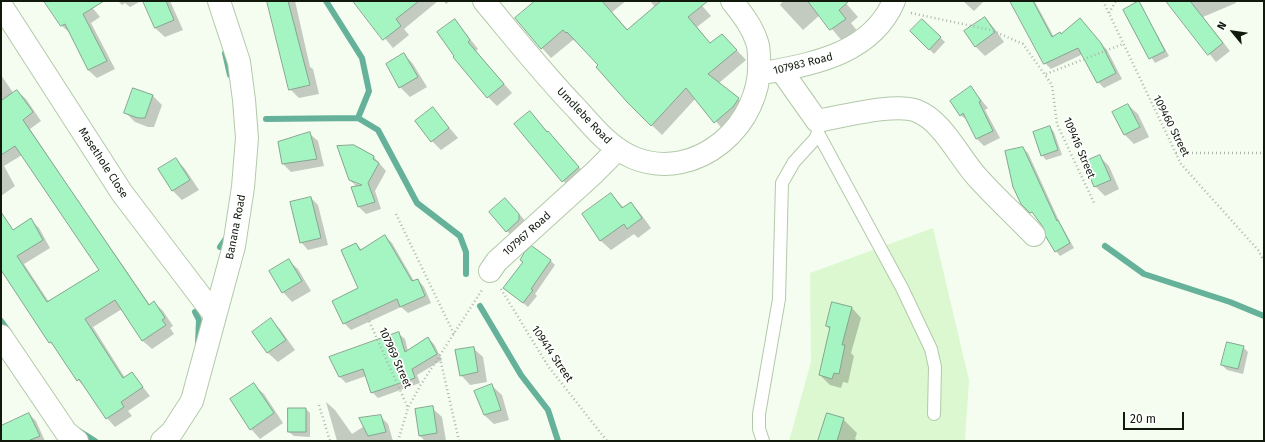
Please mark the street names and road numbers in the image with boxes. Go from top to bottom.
street label: 107983 Road [772,50,834,78]
street label: Umdlebe Road [554,85,614,147]
street label: 109460 Street [1150,93,1192,159]
street label: 109416 Street [1060,115,1098,181]
street label: Masethole Close [75,125,131,201]
street label: Banana Road [223,193,249,261]
street label: 107967 Road [500,209,554,259]
street label: 109414 Street [528,323,576,385]
street label: 107969 Street [376,325,414,391]

